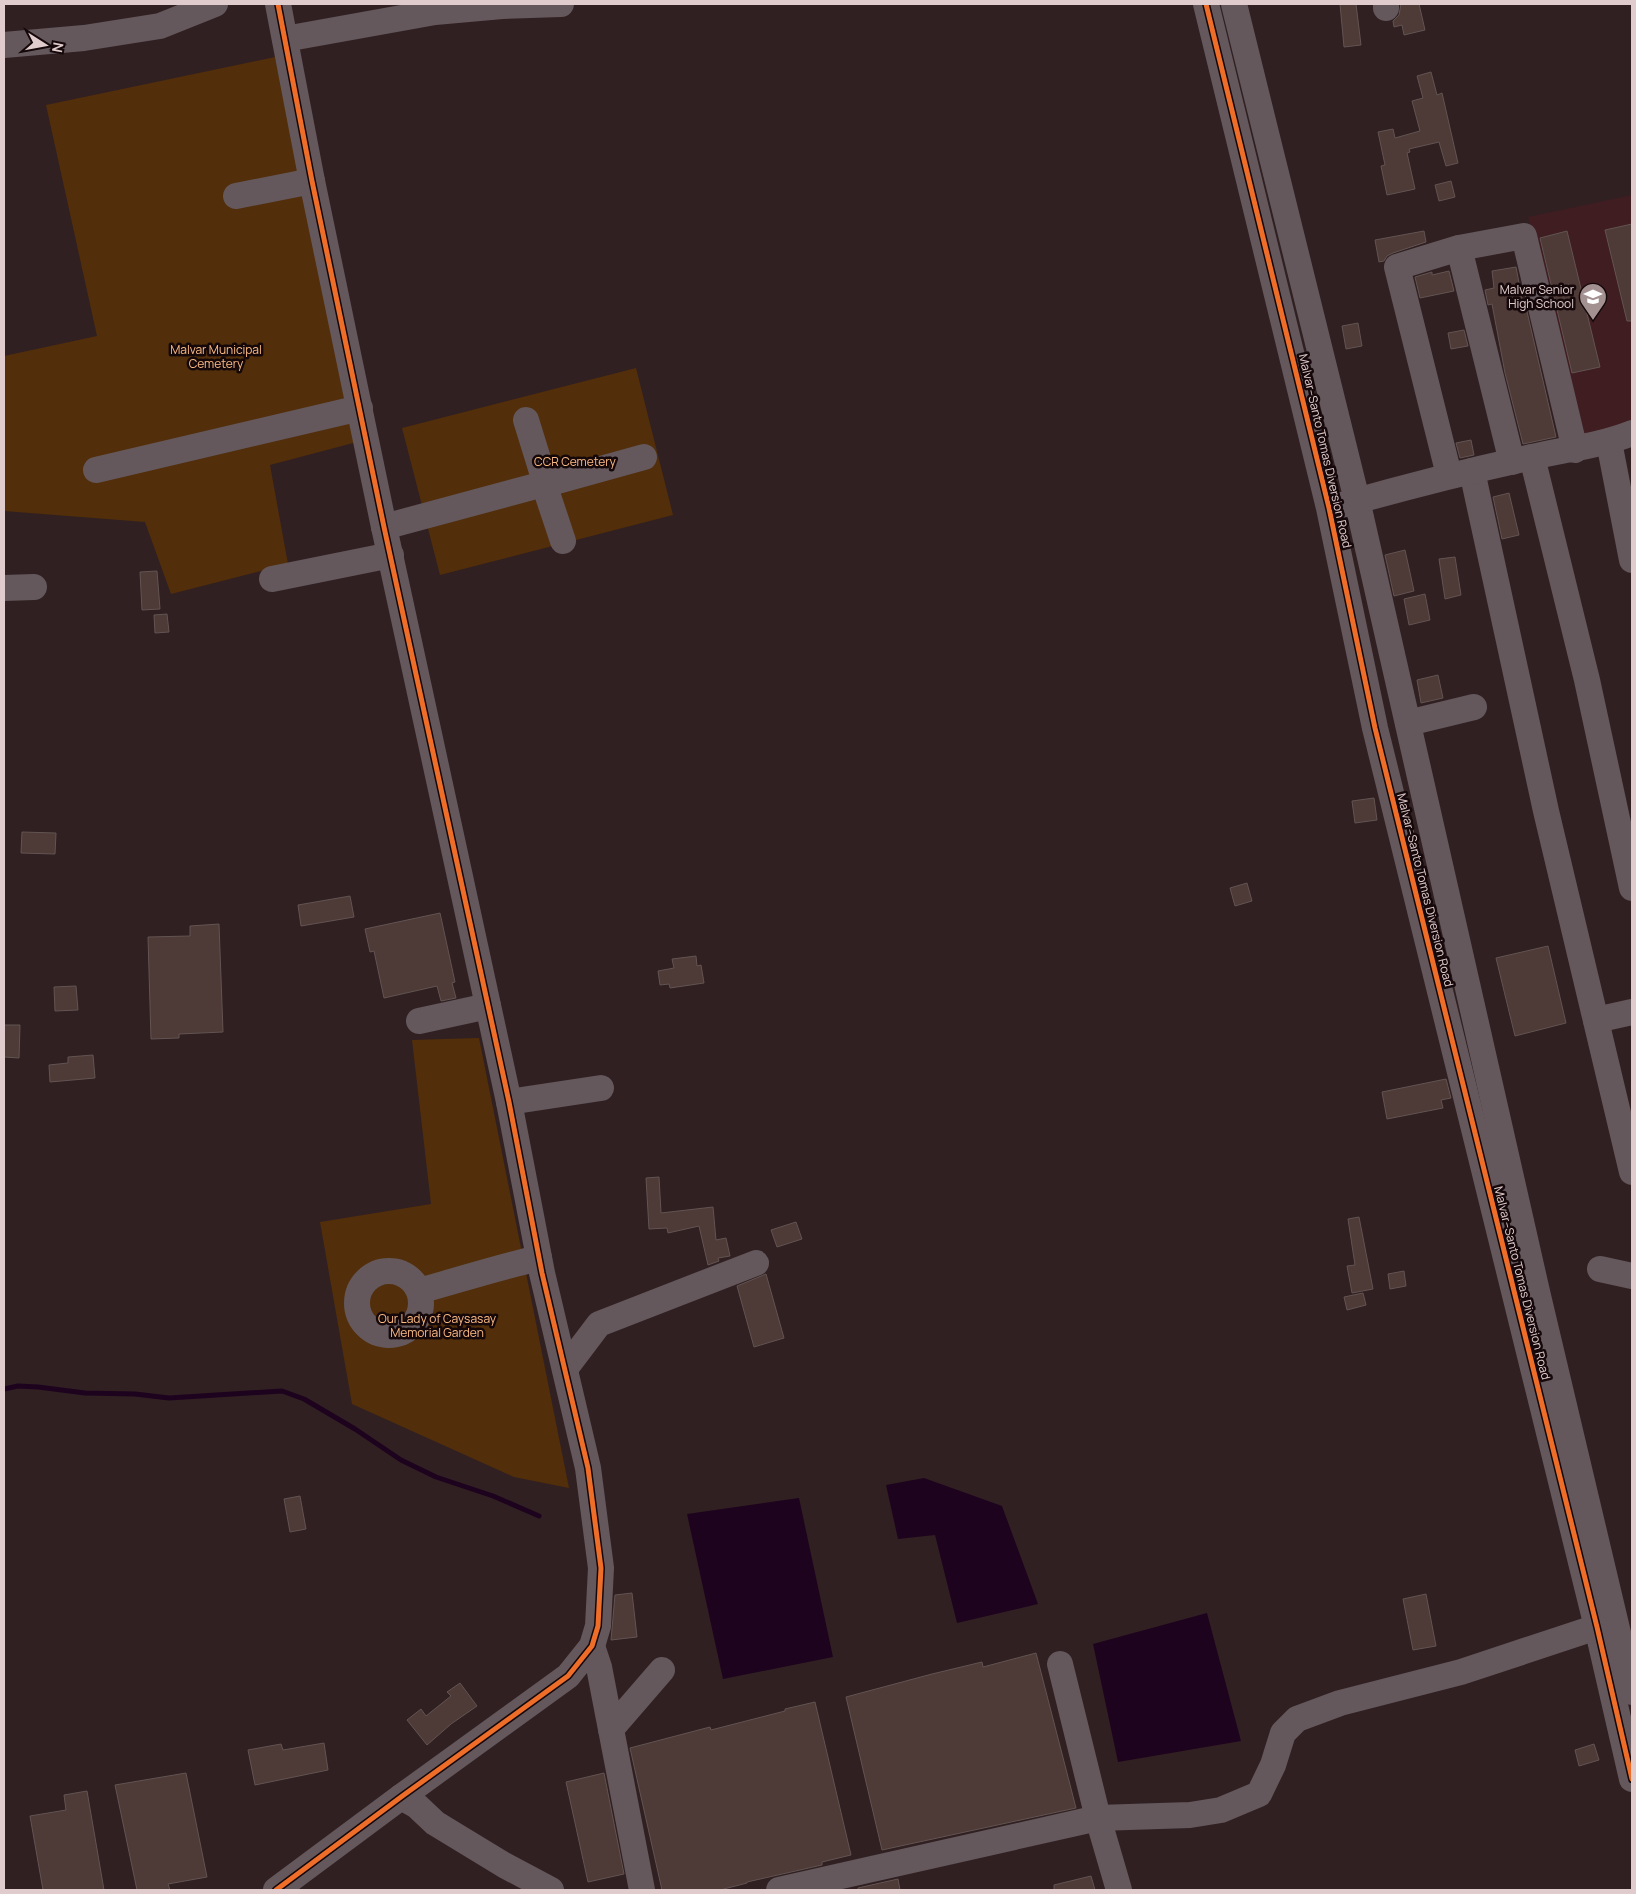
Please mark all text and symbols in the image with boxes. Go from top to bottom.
north arrow [20,20,70,70]
text: N [48,41,69,54]
place label: Malvar Senior High School [1500,281,1575,312]
school or university icon: Malvar Senior High School [1578,282,1608,321]
park label: Malvar Municipal Cemetery [170,341,262,372]
street label: Malvar–Santo Tomas Diversion Road [1295,352,1356,550]
park label: CCR Cemetery [534,453,617,470]
street label: Malvar–Santo Tomas Diversion Road [1393,791,1458,988]
street label: Malvar–Santo Tomas Diversion Road [1490,1184,1555,1381]
park label: Our Lady of Caysasay Memorial Garden [378,1310,497,1341]

